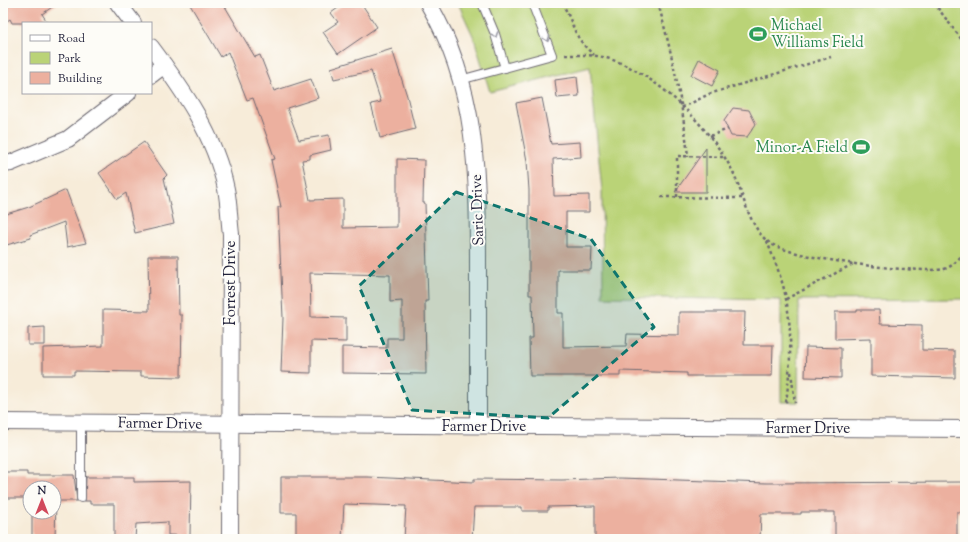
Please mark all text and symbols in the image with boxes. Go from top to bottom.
place label: Michael Williams Field [771,16,864,54]
legend [22,22,152,94]
sports icon: Michael Williams Field [748,24,768,44]
text: Road [58,30,85,48]
one-way arrow [491,31,499,38]
one-way arrow [542,35,550,42]
text: Park [58,50,81,68]
text: Building [58,70,102,88]
sports icon: Minor-A Field [851,137,871,157]
place label: Minor-A Field [756,138,849,159]
street label: Saric Drive [467,174,490,246]
street label: Forrest Drive [221,241,242,325]
street label: Farmer Drive [118,413,202,436]
street label: Farmer Drive [442,417,526,438]
street label: Farmer Drive [766,419,850,440]
north arrow [22,480,62,520]
text: N [37,483,47,499]

